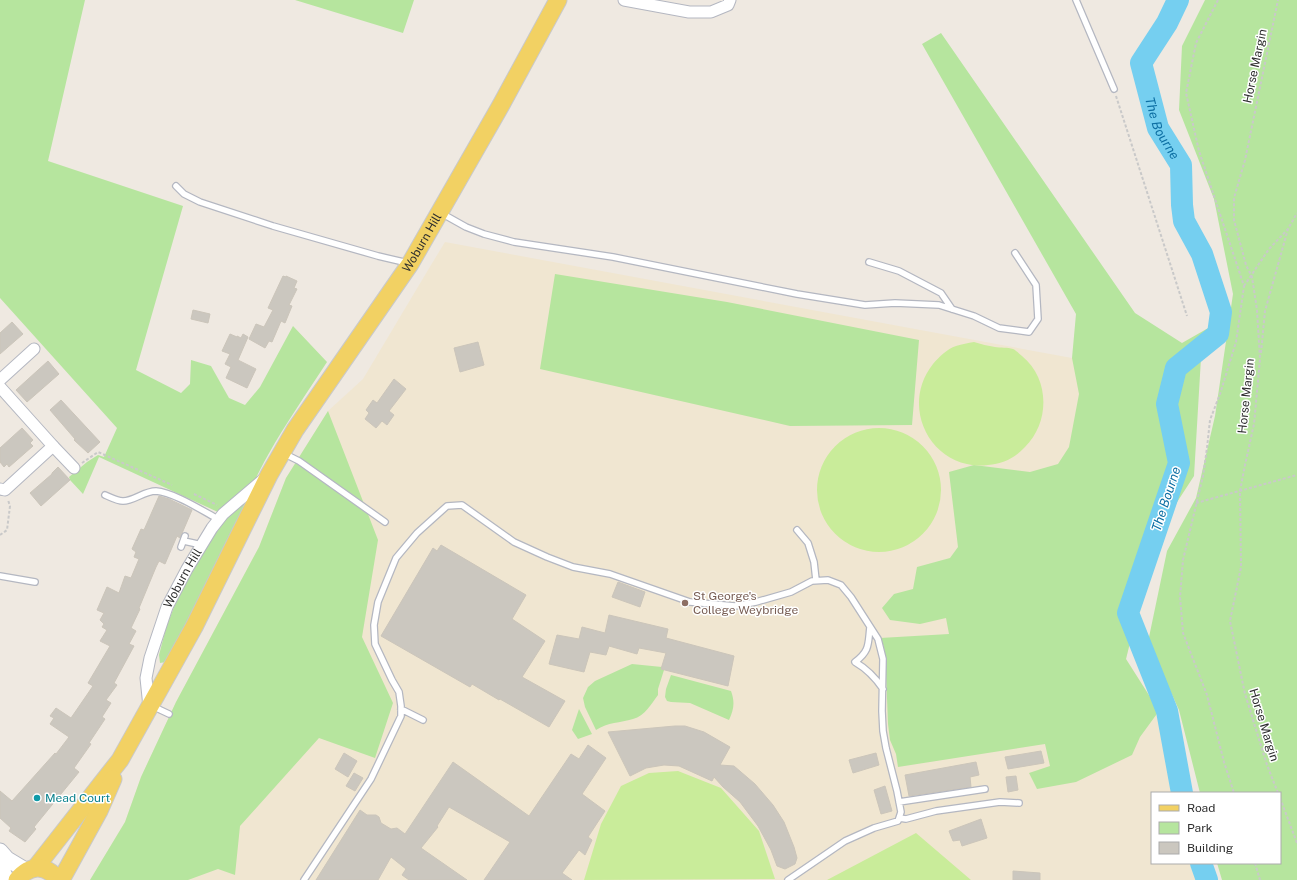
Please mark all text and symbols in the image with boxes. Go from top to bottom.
street label: Horse Margin [1240,28,1270,104]
water label: The Bourne [1143,95,1183,162]
street label: Woburn Hill [399,211,445,275]
street label: Horse Margin [1235,358,1257,434]
water label: The Bourne [1149,465,1183,533]
street label: Woburn Hill [161,546,205,610]
place label: St George's College Weybridge [693,589,798,617]
marker: St George's College Weybridge [680,598,690,608]
street label: Horse Margin [1246,687,1282,763]
place label: Mead Court [45,791,111,805]
legend [1151,792,1281,864]
marker: Mead Court [32,793,42,803]
text: Road [1187,801,1215,815]
text: Park [1187,821,1213,835]
text: Building [1187,841,1233,855]

